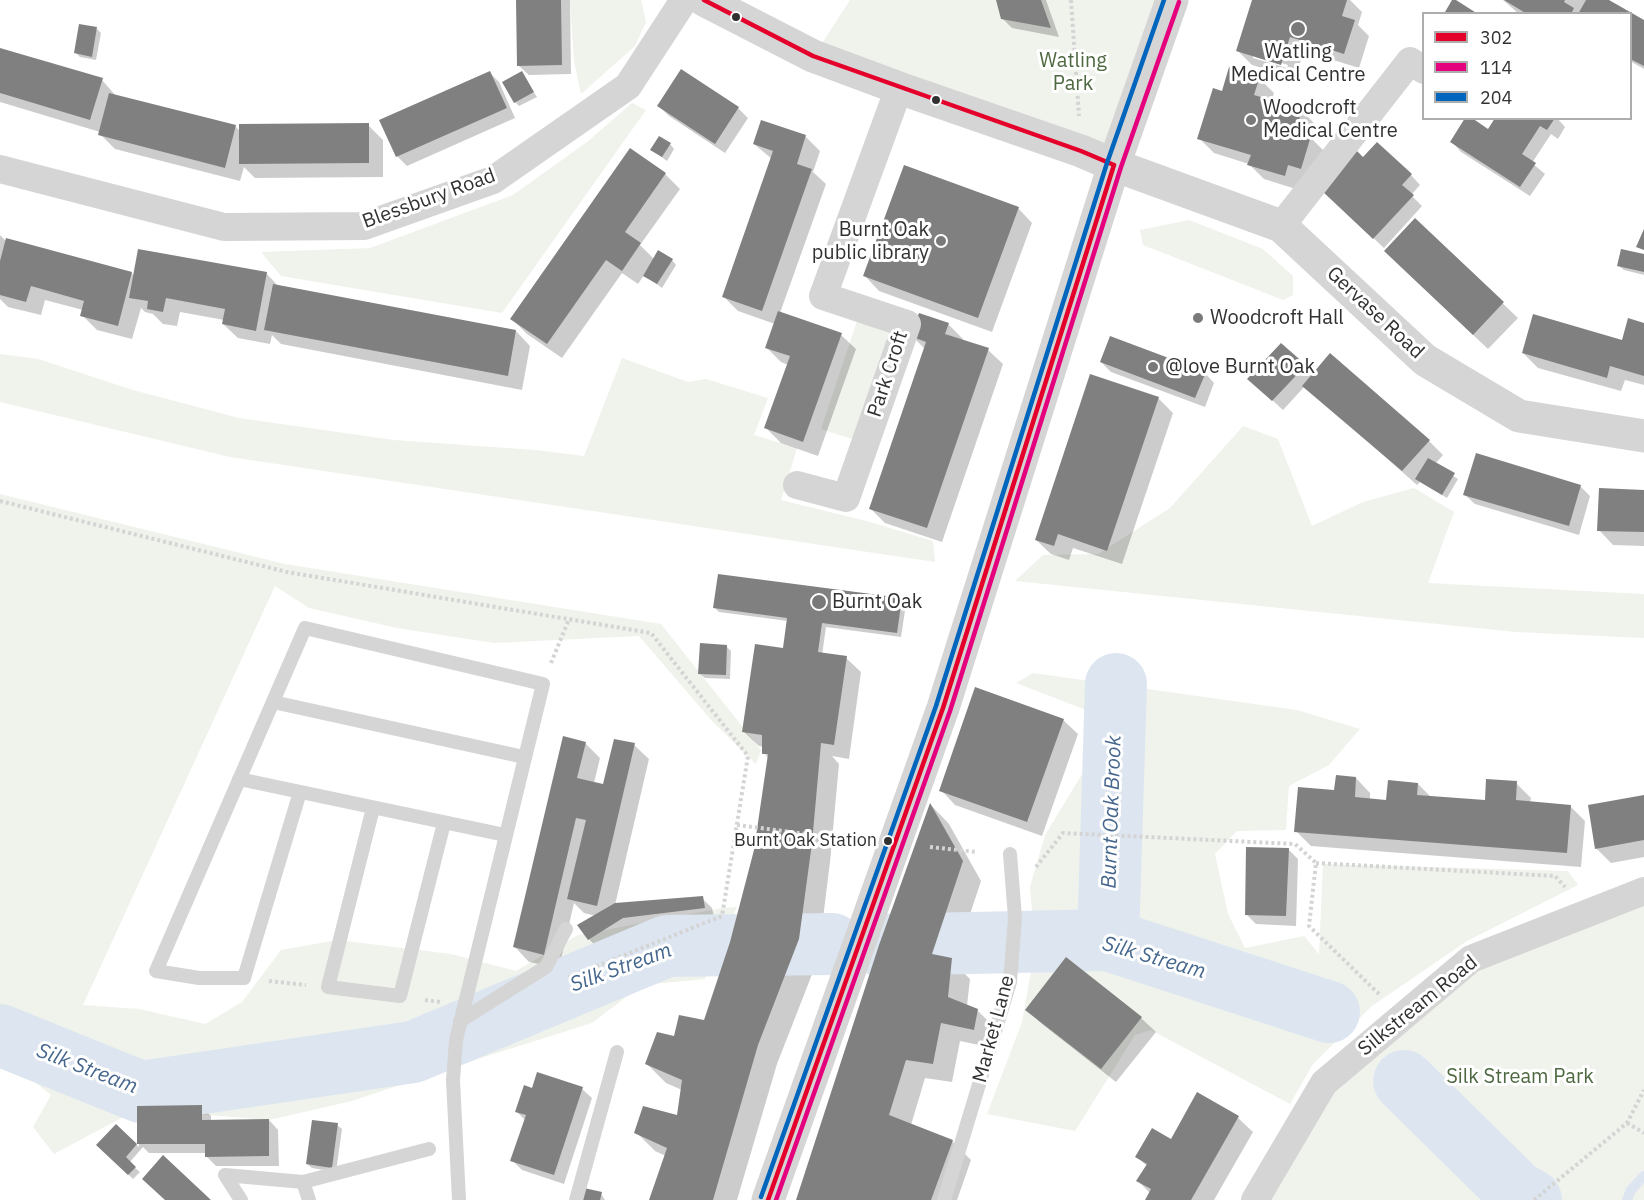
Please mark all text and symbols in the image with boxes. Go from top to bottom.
unlabelled marker [730,11,742,23]
legend [1422,12,1632,120]
marker: Watling Medical Centre [1289,20,1307,38]
text: 302 [1480,26,1512,49]
place label: Watling Medical Centre [1231,40,1365,87]
park label: Watling Park [1039,49,1107,96]
text: 114 [1480,56,1512,79]
text: 204 [1480,86,1512,109]
unlabelled marker [930,94,942,106]
place label: Woodcroft Medical Centre [1263,96,1398,143]
marker: Woodcroft Medical Centre [1244,113,1258,127]
street label: Blessbury Road [359,164,499,234]
place label: Burnt Oak public library [812,218,929,265]
marker: Burnt Oak public library [934,234,948,248]
street label: Gervase Road [1321,262,1429,364]
place label: Woodcroft Hall [1210,306,1344,330]
marker: Woodcroft Hall [1191,311,1205,325]
street label: Park Croft [863,328,913,420]
place label: @love Burnt Oak [1165,355,1315,379]
marker: @love Burnt Oak [1146,360,1160,374]
place label: Burnt Oak [832,590,922,614]
marker: Burnt Oak [810,593,828,611]
water label: Burnt Oak Brook [1097,735,1127,889]
place label: Burnt Oak Station [734,830,877,852]
marker: Burnt Oak Station [882,835,894,847]
water label: Silk Stream [1099,931,1209,985]
water label: Silk Stream [567,938,675,998]
street label: Silkstream Road [1354,951,1482,1061]
street label: Market Lane [968,973,1020,1085]
water label: Silk Stream [33,1038,141,1100]
park label: Silk Stream Park [1446,1065,1594,1089]

